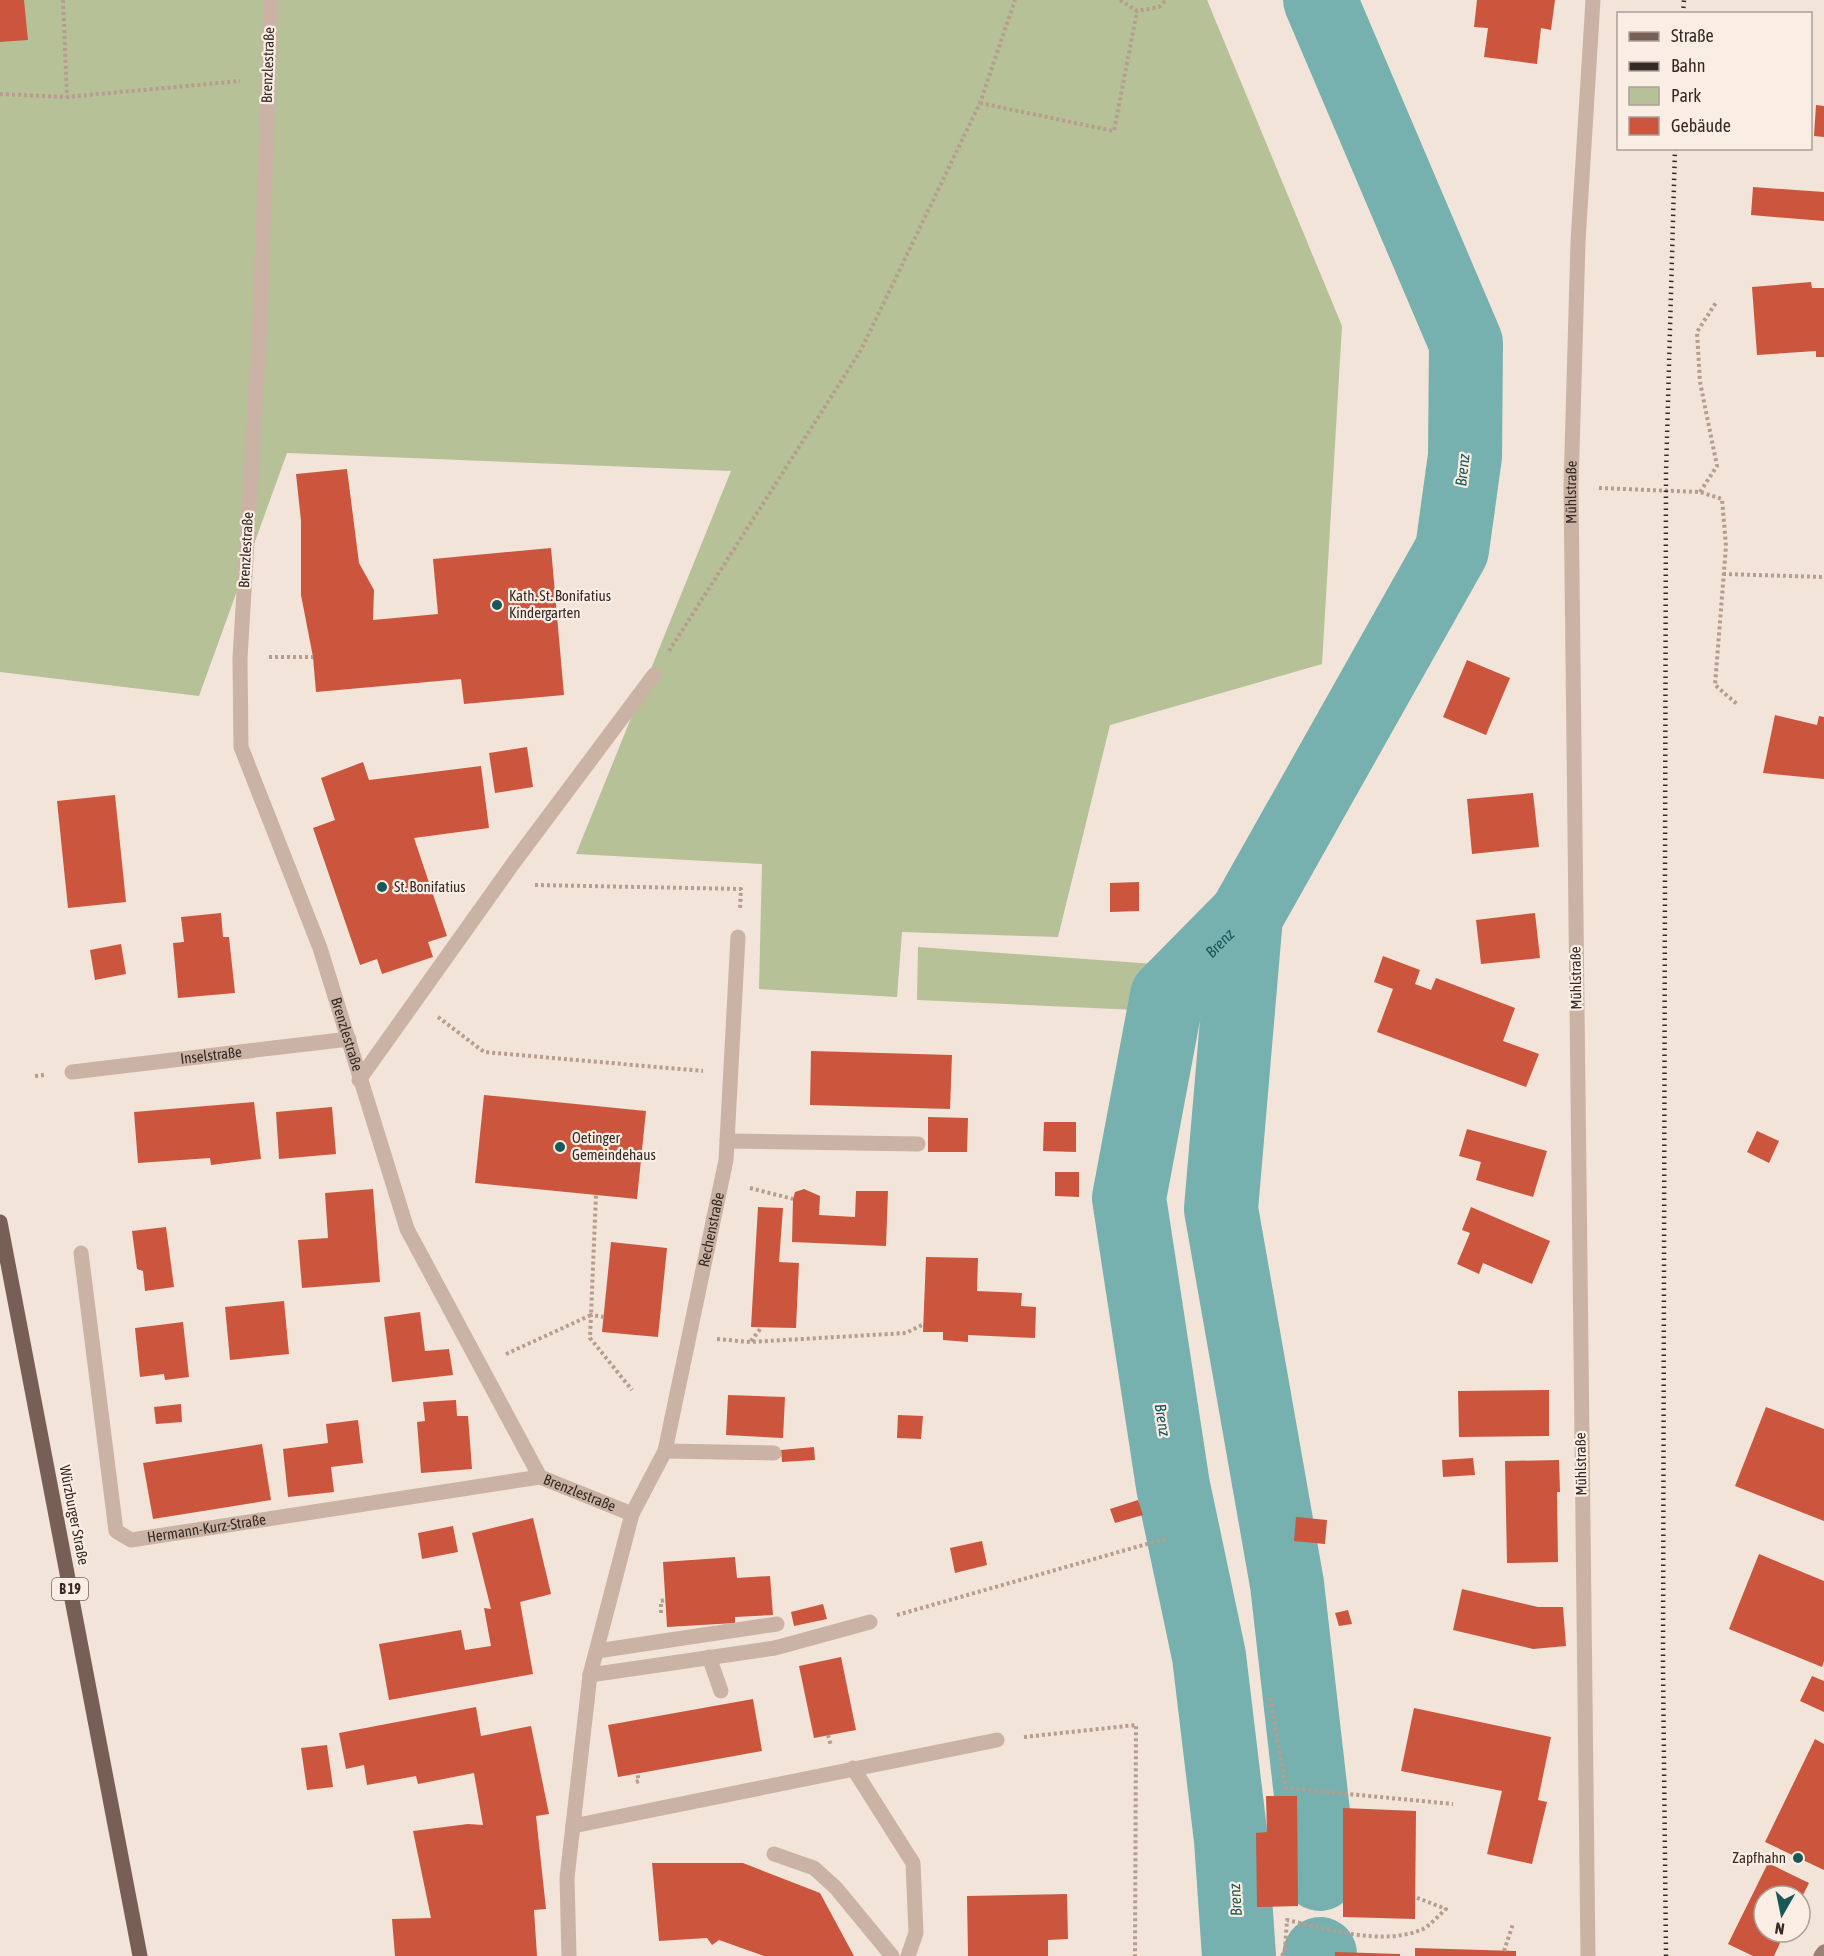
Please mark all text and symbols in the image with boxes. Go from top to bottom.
legend [1617,12,1812,150]
text: Straße [1671,25,1714,46]
street label: Brenzlestraße [258,26,277,103]
text: Bahn [1671,55,1705,76]
text: Park [1671,85,1701,106]
text: Gebäude [1671,115,1731,136]
water label: Brenz [1451,453,1473,487]
street label: Mühlstraße [1562,460,1580,524]
street label: Brenzlestraße [235,511,256,588]
place label: Kath. St. Bonifatius Kindergarten [509,587,611,621]
marker: Kath. St. Bonifatius Kindergarten [490,598,504,612]
place label: St. Bonifatius [394,878,466,895]
marker: St. Bonifatius [375,880,389,894]
water label: Brenz [1202,925,1238,961]
street label: Mühlstraße [1566,946,1585,1010]
street label: Brenzlestraße [328,995,367,1073]
street label: Inselstraße [179,1043,243,1067]
place label: Oetinger Gemeindehaus [572,1129,656,1163]
marker: Oetinger Gemeindehaus [553,1140,567,1154]
street label: Rechenstraße [695,1191,727,1268]
water label: Brenz [1152,1402,1174,1438]
street label: Mühlstraße [1571,1432,1590,1496]
street label: Würzburger Straße [57,1464,93,1566]
street label: Brenzlestraße [541,1470,619,1515]
street label: Hermann-Kurz-Straße [146,1510,267,1545]
road number: B 19 [52,1578,88,1600]
place label: Zapfhahn [1732,1849,1786,1866]
marker: Zapfhahn [1791,1851,1805,1865]
water label: Brenz [1225,1883,1245,1917]
north arrow [1752,1884,1812,1944]
text: N [1774,1919,1786,1938]

